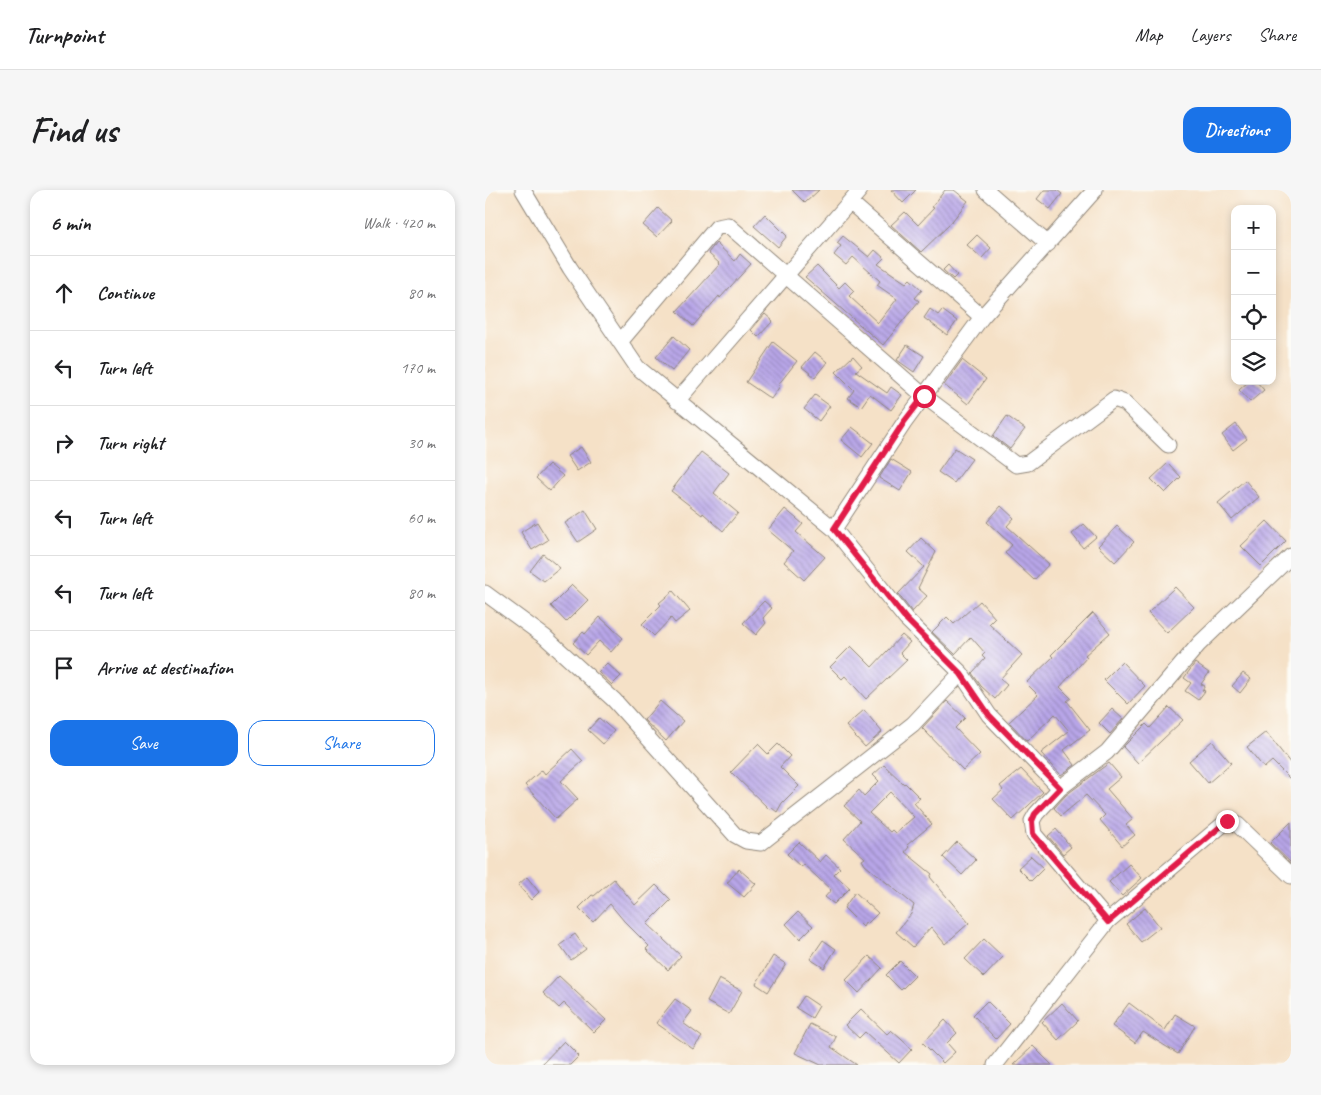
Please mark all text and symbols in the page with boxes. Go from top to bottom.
text: Turnpoint [25,20,104,50]
text: Map [1135,24,1163,46]
text: Layers [1191,24,1230,46]
text: Share [1258,24,1296,46]
button: Directions [1183,107,1291,153]
text: Find us [30,108,117,153]
map controls [1231,205,1276,385]
button: + [1231,205,1276,250]
text: 6 min [50,210,91,236]
text: Walk · 420 m [363,213,435,233]
button: − [1231,250,1276,295]
icon: ahead [50,279,78,307]
text: Continue [97,281,154,305]
text: 80 m [408,283,435,303]
button: locate [1231,295,1276,340]
button: layers [1231,340,1276,385]
icon: left [50,354,78,382]
text: Turn left [97,356,152,380]
text: 170 m [401,358,435,378]
route start [913,385,936,408]
icon: right [50,429,78,457]
text: Turn right [97,431,164,455]
text: 30 m [408,433,435,453]
icon: left [50,504,78,532]
text: Turn left [97,506,152,530]
text: 60 m [408,508,435,528]
icon: left [50,579,78,607]
text: Turn left [97,581,152,605]
text: 80 m [408,583,435,603]
icon: arrive [50,654,78,682]
text: Arrive at destination [97,656,233,680]
button: Save [50,720,238,766]
button: Share [248,720,435,766]
route end [1216,810,1239,833]

